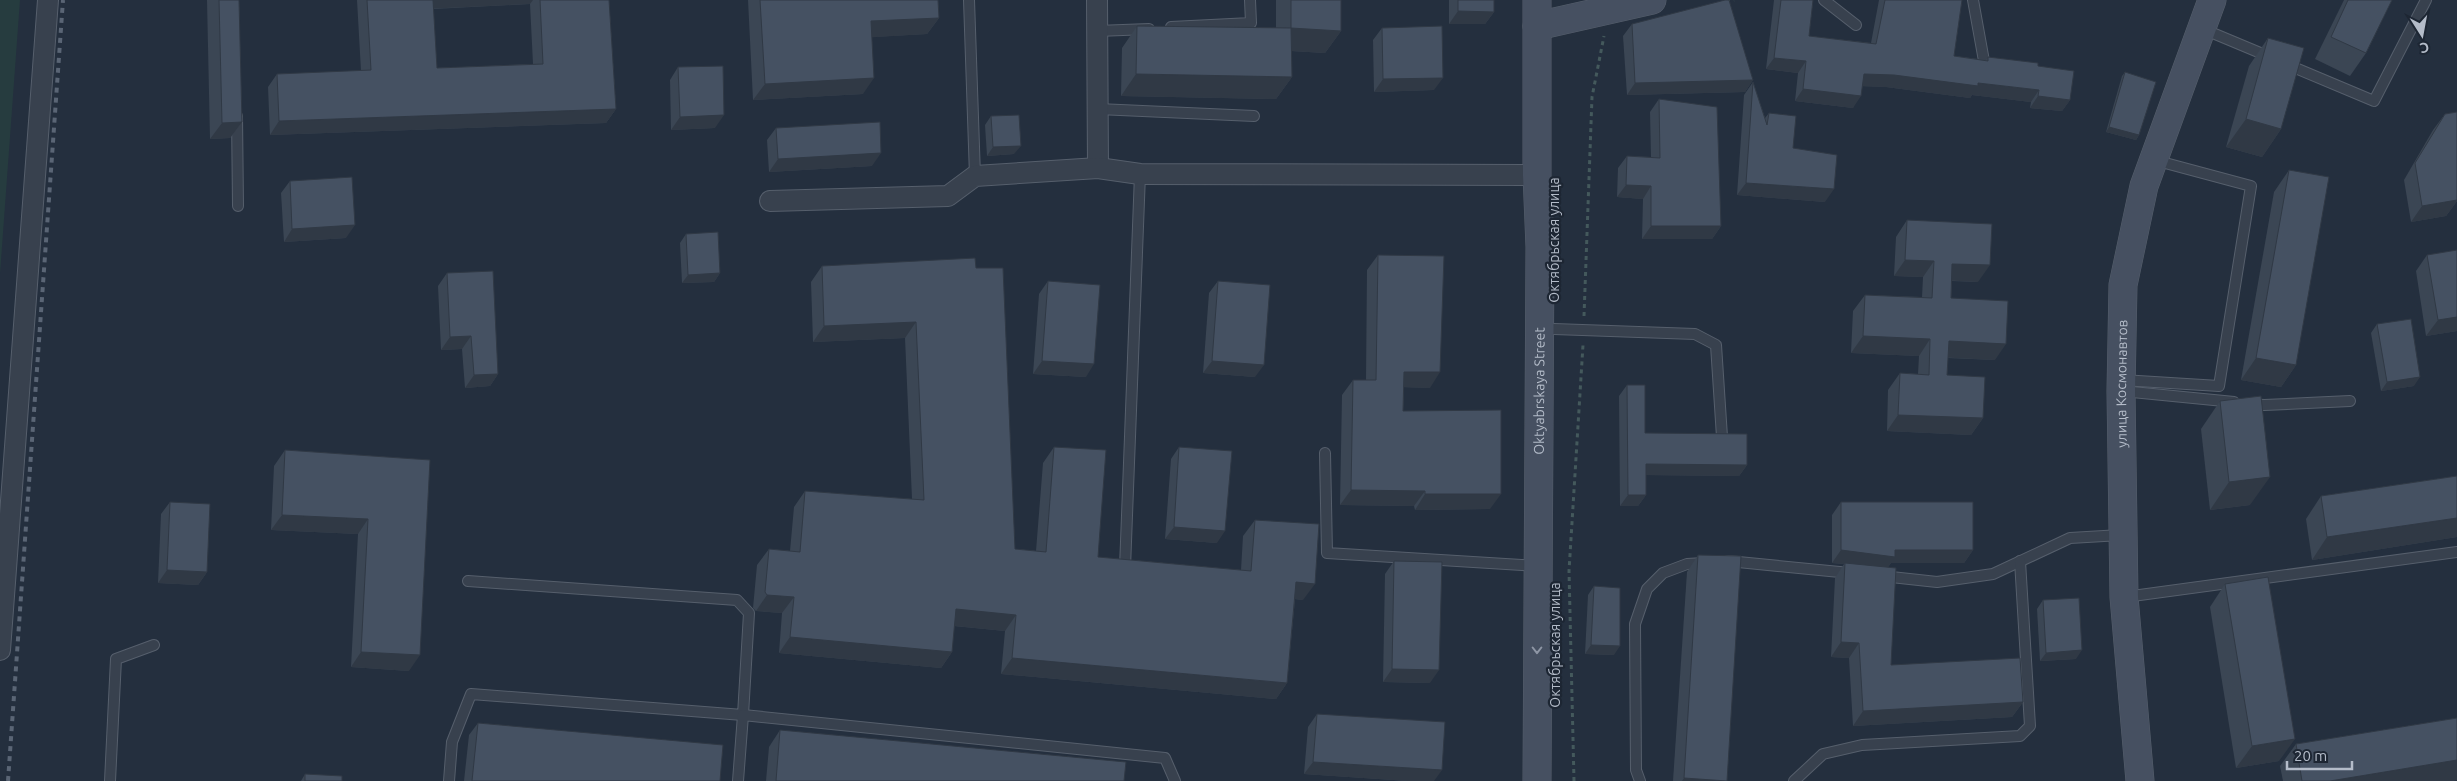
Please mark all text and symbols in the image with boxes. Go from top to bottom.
north arrow [2397,10,2447,60]
text: С [2419,39,2430,56]
street label: Октябрьская улица [1546,177,1562,303]
street label: улица Космонавтов [2113,319,2130,448]
street label: Oktyabrskaya Street [1531,327,1548,455]
street label: Октябрьская улица [1547,582,1563,708]
one-way arrow [1532,646,1542,654]
scale bar [2287,738,2352,770]
text: 20 m [2294,747,2327,764]

